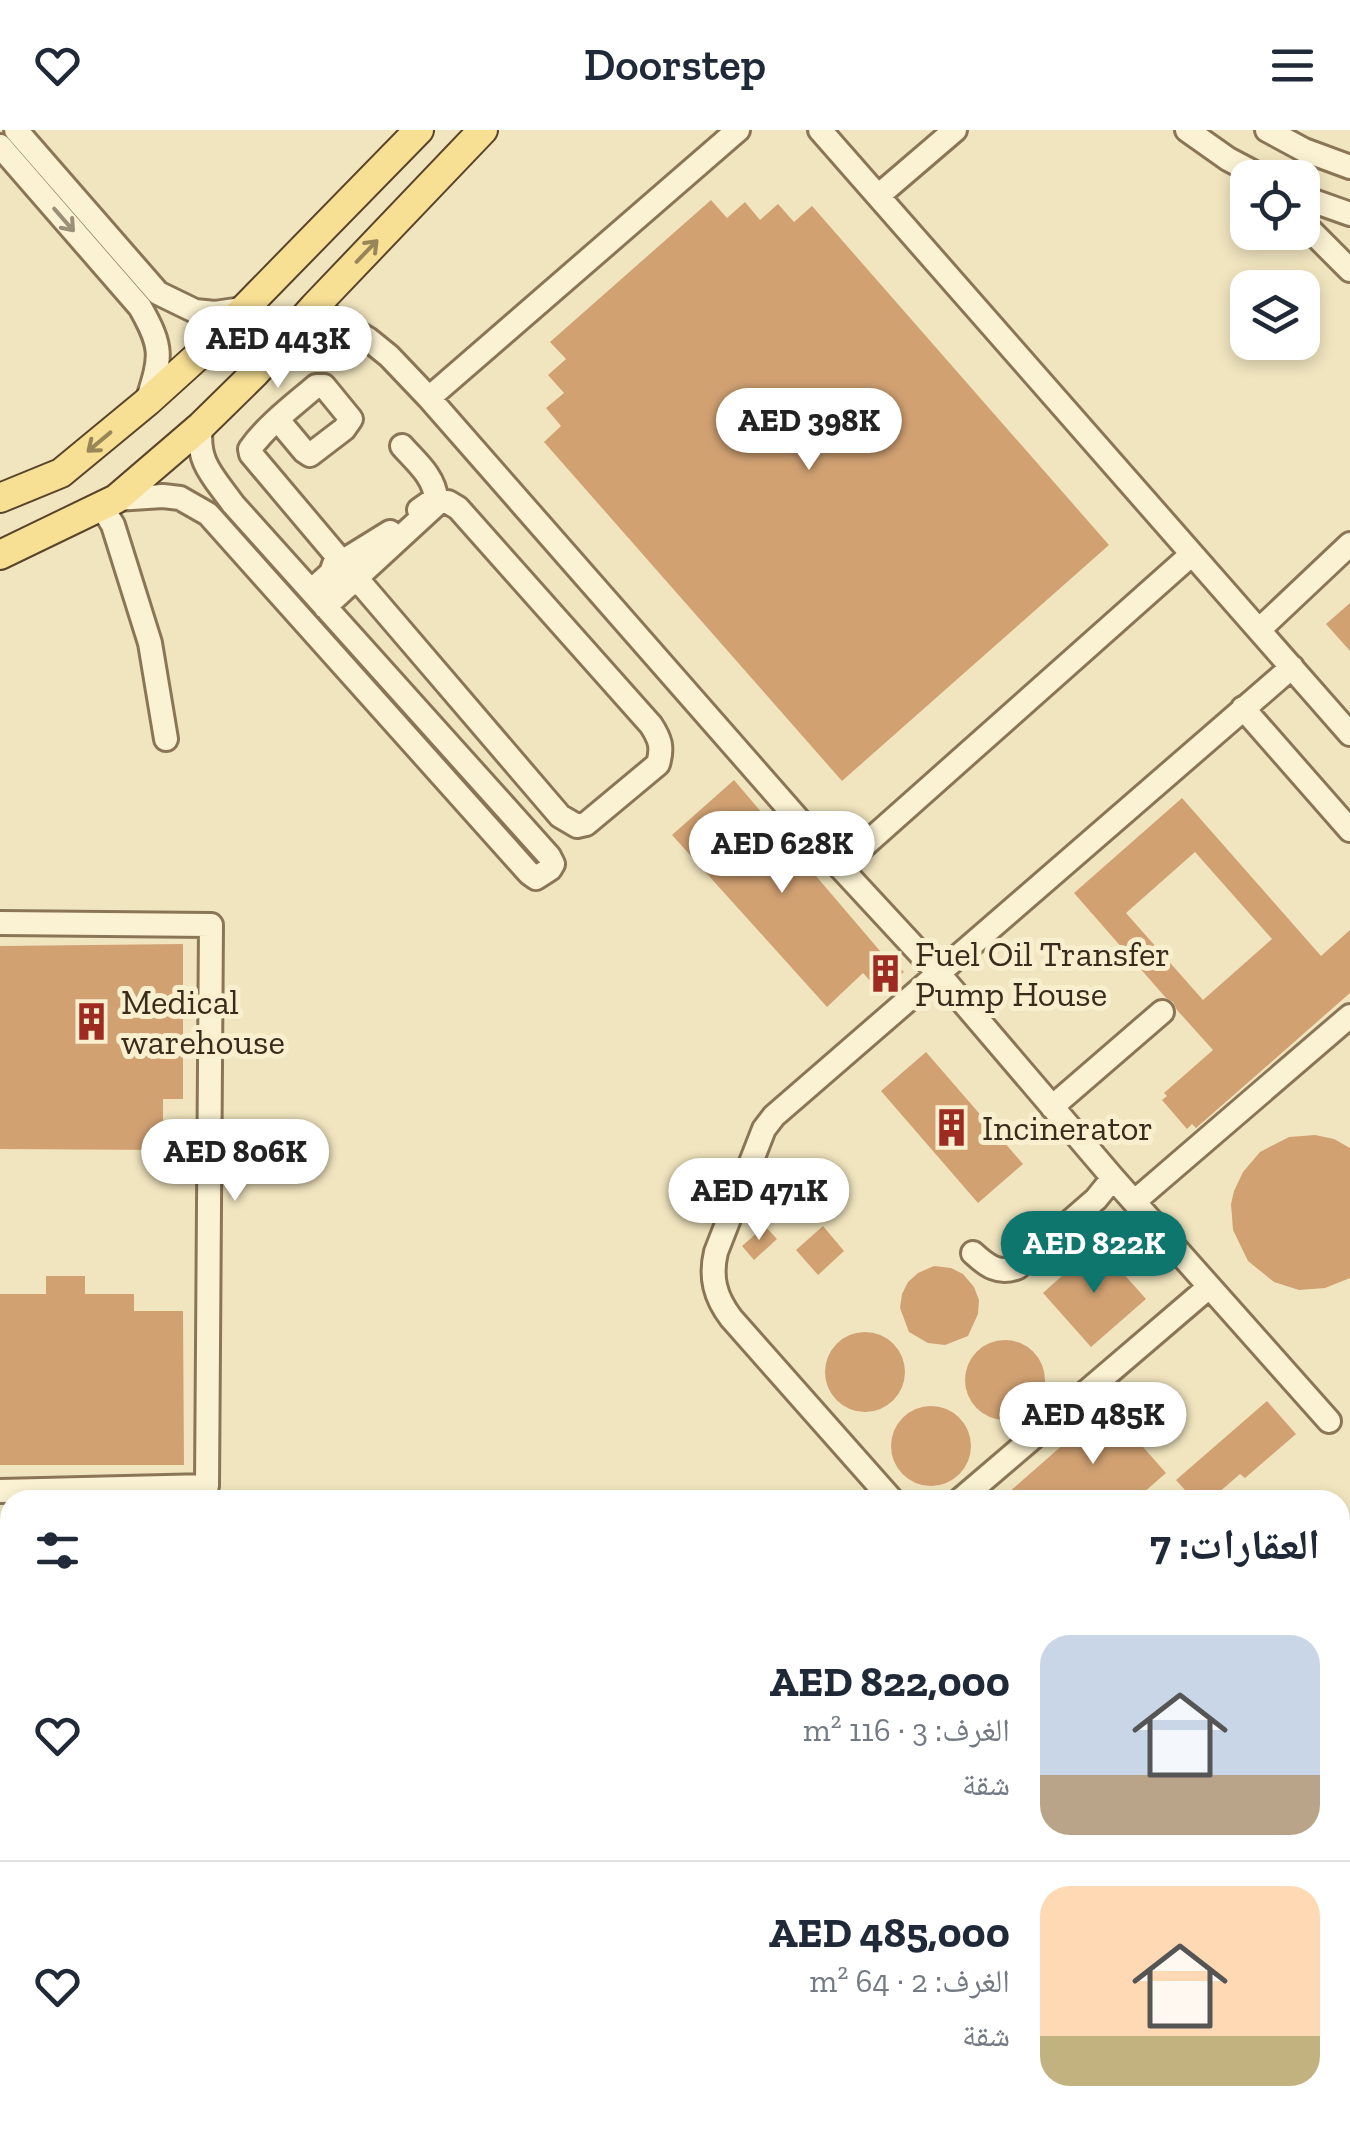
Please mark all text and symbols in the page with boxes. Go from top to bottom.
icon: heart [30,38,85,93]
text: Doorstep [584,38,766,92]
icon: menu [1265,38,1320,93]
map controls [1230,160,1320,360]
button: locate [1230,160,1320,250]
one-way arrow [53,207,76,232]
one-way arrow [355,240,379,264]
button: layers [1230,270,1320,360]
pin: AED 443K [175,306,381,391]
text: AED 443K [206,319,350,357]
pin: AED 398K [706,388,912,473]
text: AED 398K [738,401,880,439]
one-way arrow [86,431,112,453]
pin: AED 628K [679,811,885,896]
text: AED 628K [711,824,853,862]
place label: Fuel Oil Transfer Pump House [915,933,1170,1015]
building icon: Fuel Oil Transfer Pump House [864,953,906,995]
place label: Medical warehouse [121,981,285,1063]
building icon: Medical warehouse [70,1001,112,1043]
building icon: Incinerator [931,1107,973,1149]
place label: Incinerator [982,1107,1153,1149]
pin: AED 806K [132,1119,338,1204]
text: AED 806K [163,1132,307,1170]
pin: AED 471K [656,1158,862,1243]
text: AED 471K [690,1171,828,1209]
pin: AED 822K [991,1211,1197,1296]
text: AED 822K [1023,1224,1165,1262]
pin: AED 485K [990,1382,1196,1467]
text: AED 485K [1021,1395,1165,1433]
text: العقارات: 7 [1150,1519,1320,1570]
icon: filters [30,1523,85,1578]
text: AED 822,000 [769,1656,1010,1707]
icon: home [1120,1675,1240,1795]
icon: heart [30,1708,85,1763]
text: الغرف: 3 · 116 m² [803,1711,1010,1749]
text: شقة [962,1765,1010,1803]
text: AED 485,000 [769,1907,1010,1958]
icon: home [1120,1926,1240,2046]
icon: heart [30,1959,85,2014]
text: الغرف: 2 · 64 m² [810,1962,1010,2000]
text: شقة [962,2016,1010,2054]

